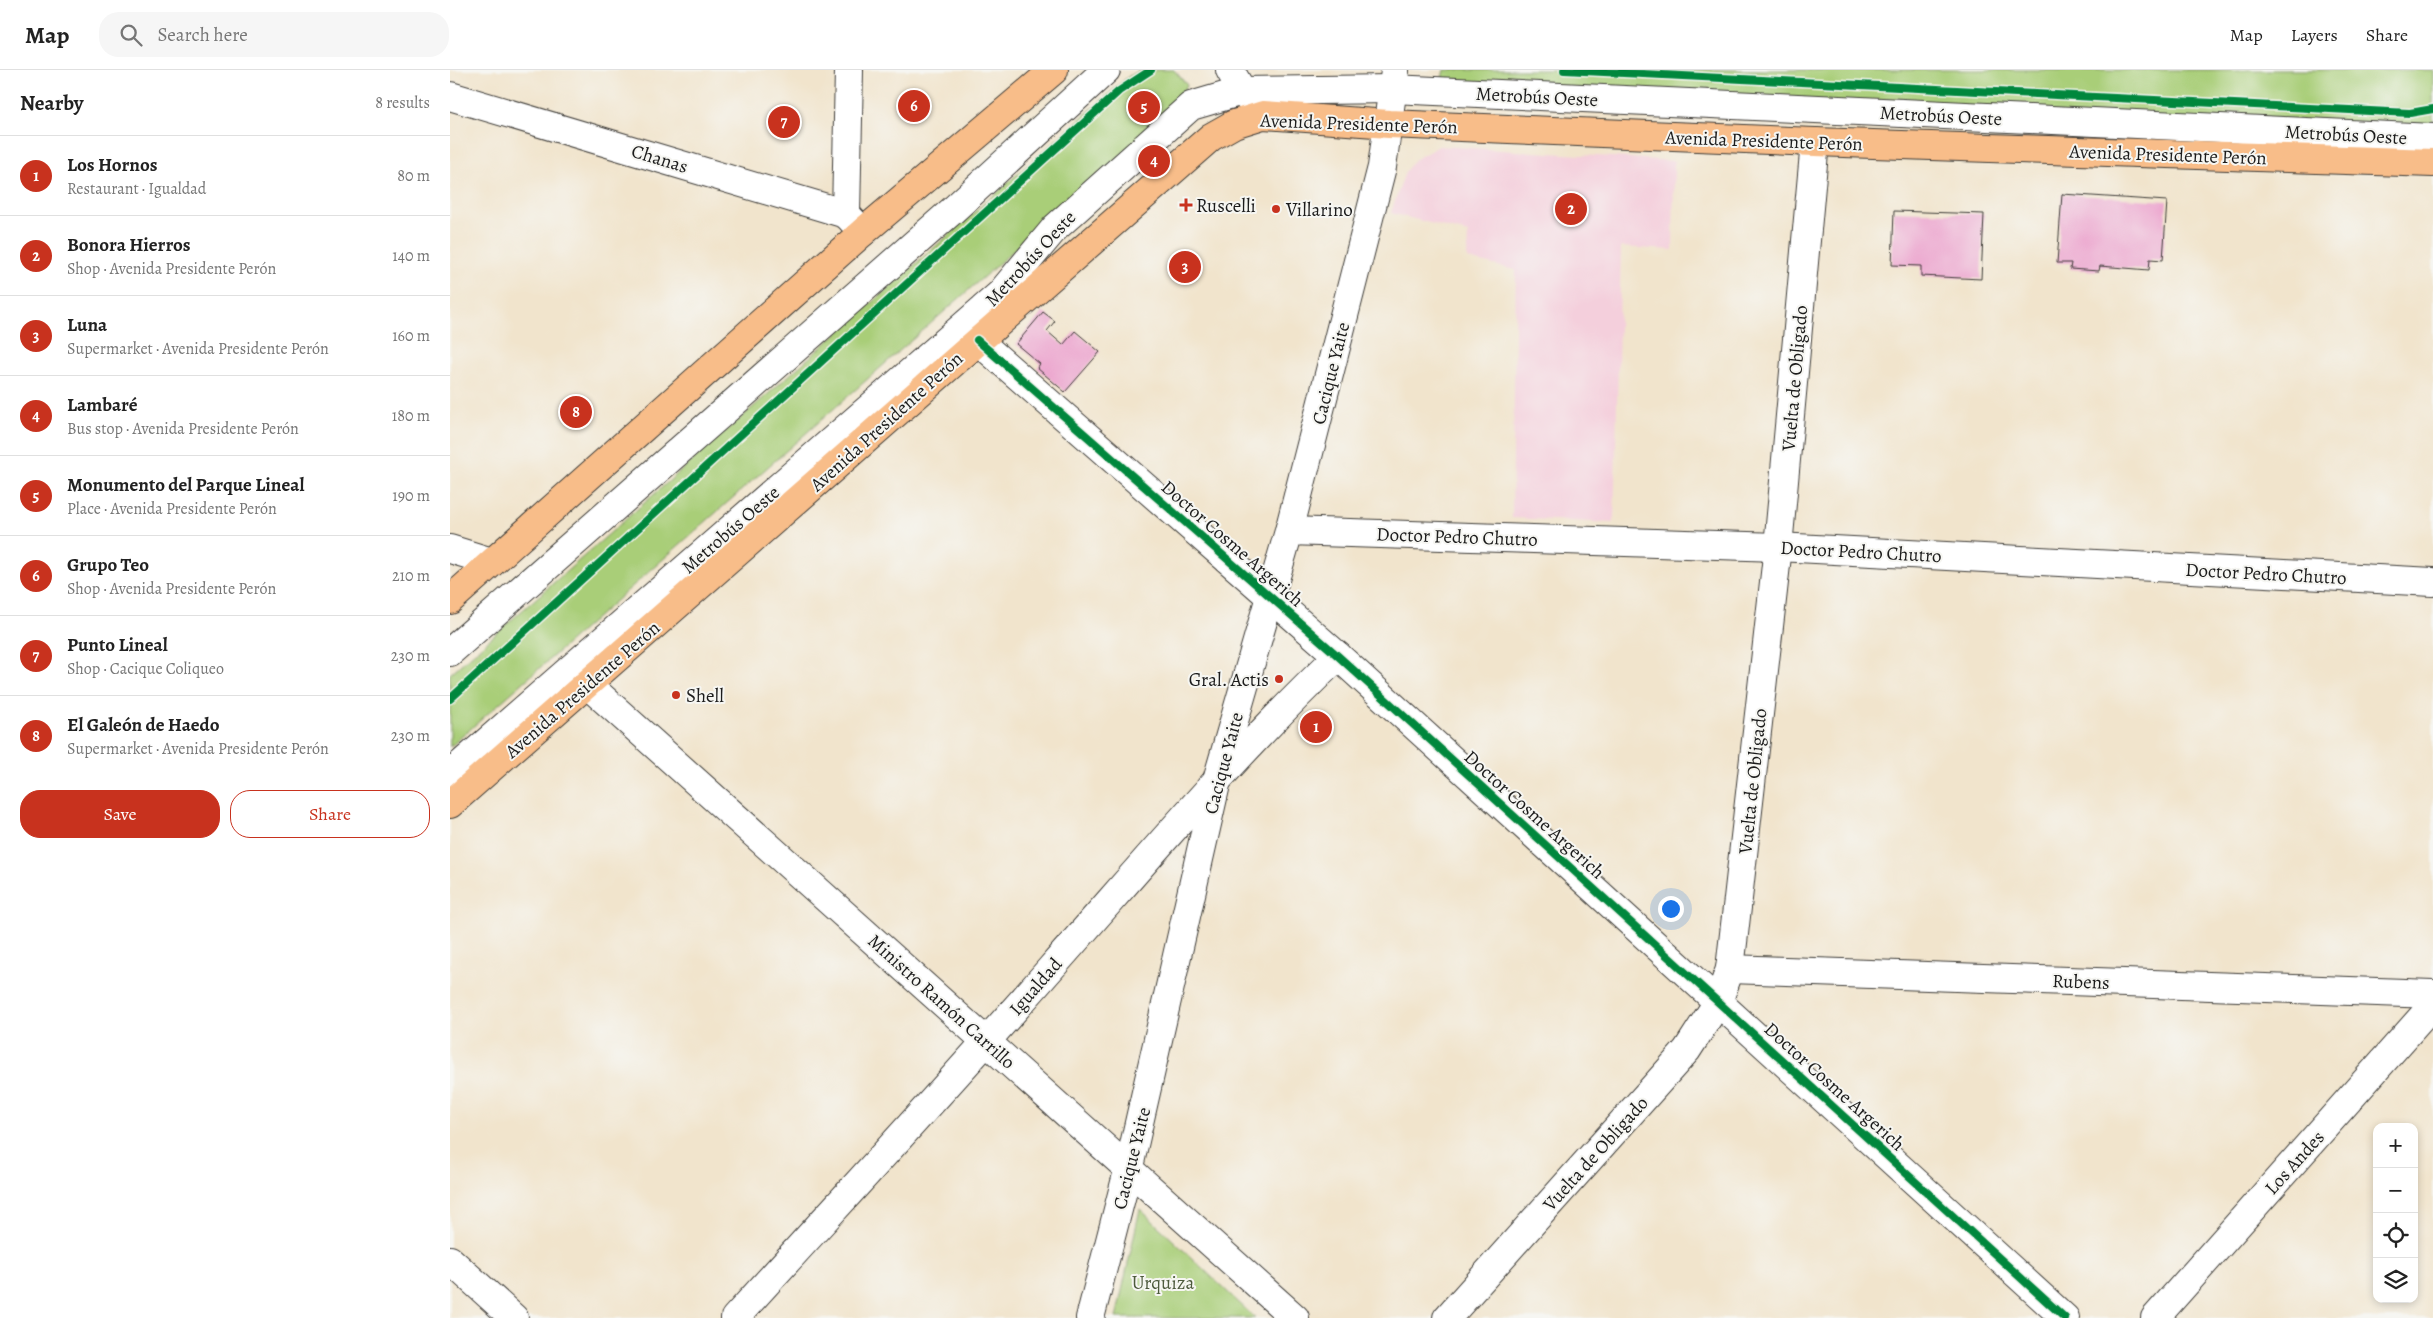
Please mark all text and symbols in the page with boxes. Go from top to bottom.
search box [99,12,449,57]
text: Map [25,19,69,51]
icon: search [117,21,145,49]
text: Search here [157,22,248,48]
text: Map [2230,23,2263,47]
text: Layers [2291,23,2338,47]
text: Share [2366,23,2408,47]
street label: Metrobús Oeste [1475,81,1599,113]
pin: 6 [898,87,930,125]
pin: 5 [1128,88,1160,126]
text: Nearby [20,89,83,117]
text: 8 results [375,92,430,114]
street label: Metrobús Oeste [1879,100,2003,132]
pin: 7 [768,103,800,141]
street label: Avenida Presidente Perón [1259,108,1458,140]
street label: Metrobús Oeste [2284,119,2408,151]
street label: Avenida Presidente Perón [1664,125,1863,157]
street label: Chanas [628,138,691,180]
street label: Avenida Presidente Perón [2068,139,2267,171]
pin: 4 [1138,142,1170,180]
text: Los Hornos [67,152,158,178]
text: 1 [33,165,39,187]
text: 80 m [397,165,430,187]
text: Restaurant · Igualdad [67,178,206,200]
pin: 2 [1555,190,1587,228]
place label: Ruscelli [1196,193,1256,219]
place label: Villarino [1285,197,1353,223]
marker: Ruscelli [1180,199,1192,211]
marker: Villarino [1270,203,1282,215]
street label: Metrobús Oeste [979,205,1082,312]
text: Bonora Hierros [67,232,191,258]
text: 2 [32,245,40,267]
text: 140 m [392,245,430,267]
pin: 3 [1169,248,1201,286]
text: Shop · Avenida Presidente Perón [67,258,276,280]
street label: Vuelta de Obligado [1776,304,1814,453]
text: Luna [67,312,107,338]
street label: Cacique Yaite [1306,319,1356,427]
text: 3 [33,325,39,347]
text: 160 m [392,325,430,347]
text: Supermarket · Avenida Presidente Perón [67,338,329,360]
street label: Avenida Presidente Perón [804,346,969,498]
text: Lambaré [67,392,138,418]
pin: 8 [560,393,592,431]
text: 4 [32,405,40,427]
text: 180 m [392,405,430,427]
text: Bus stop · Avenida Presidente Perón [67,418,299,440]
text: Monumento del Parque Lineal [67,472,304,498]
street label: Doctor Cosme Argerich [1155,474,1309,613]
street label: Metrobús Oeste [676,480,785,580]
text: 5 [33,485,39,507]
text: 190 m [392,485,430,507]
text: Place · Avenida Presidente Perón [67,498,277,520]
street label: Doctor Pedro Chutro [1376,521,1538,553]
street label: Doctor Pedro Chutro [1780,535,1942,569]
text: Grupo Teo [67,552,149,578]
street label: Doctor Pedro Chutro [2185,557,2347,591]
text: 6 [32,565,40,587]
text: 210 m [392,565,430,587]
text: Shop · Avenida Presidente Perón [67,578,276,600]
street label: Avenida Presidente Perón [499,615,666,765]
text: Punto Lineal [67,632,168,658]
text: 7 [33,645,39,667]
text: 230 m [391,645,430,667]
text: Shop · Cacique Coliqueo [67,658,224,680]
place label: Gral. Actis [1189,667,1269,693]
marker: Gral. Actis [1273,673,1285,685]
place label: Shell [686,683,724,709]
marker: Shell [670,689,682,701]
street label: Vuelta de Obligado [1732,707,1774,856]
pin: 1 [1300,708,1332,746]
street label: Cacique Yaite [1198,709,1250,817]
text: El Galeón de Haedo [67,712,220,738]
text: 8 [32,725,40,747]
text: 230 m [391,725,430,747]
text: Supermarket · Avenida Presidente Perón [67,738,329,760]
street label: Doctor Cosme Argerich [1458,744,1610,885]
button: Save [20,790,220,838]
button: Share [230,790,430,838]
your location [1658,896,1684,922]
street label: Ministro Ramón Carrillo [862,928,1021,1075]
street label: Igualdad [1003,951,1069,1021]
street label: Rubens [2052,968,2110,996]
street label: Doctor Cosme Argerich [1758,1016,1910,1157]
street label: Vuelta de Obligado [1537,1091,1654,1217]
street label: Cacique Yaite [1107,1104,1157,1212]
map controls [2373,1123,2418,1303]
button: + [2373,1123,2418,1168]
street label: Los Andes [2259,1125,2330,1200]
button: − [2373,1168,2418,1213]
button: locate [2373,1213,2418,1258]
button: layers [2373,1258,2418,1303]
park label: Urquiza [1132,1270,1194,1296]

